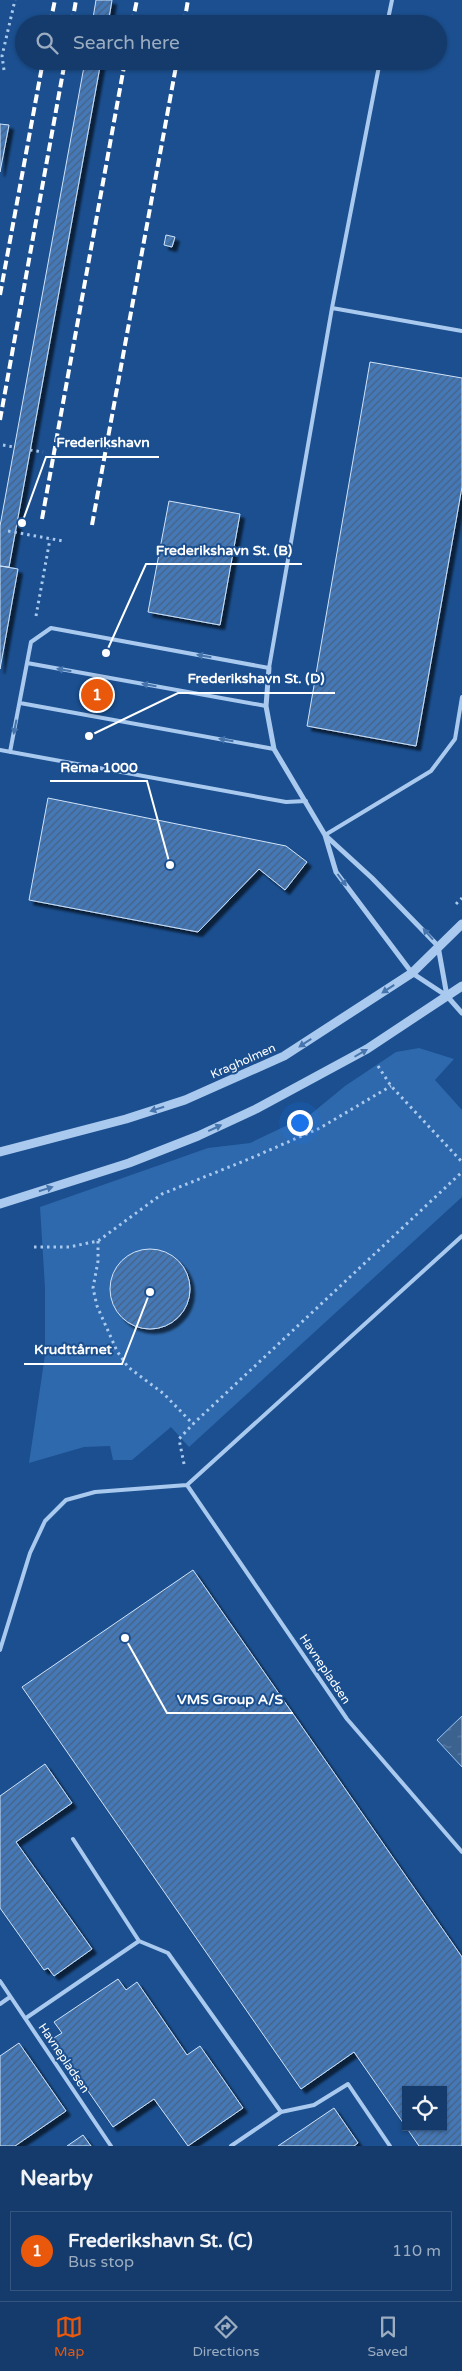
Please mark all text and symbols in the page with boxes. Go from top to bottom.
search box [15,15,447,70]
icon: search [33,29,61,57]
text: Search here [73,32,180,54]
callout: Frederikshavn [46,428,159,457]
text: Frederikshavn [56,434,150,451]
callout: Frederikshavn St. (B) [146,535,302,564]
text: Frederikshavn St. (B) [156,542,292,559]
one-way arrow [196,652,212,660]
callout: Frederikshavn St. (D) [178,664,335,693]
one-way arrow [55,665,71,673]
text: Frederikshavn St. (D) [187,670,325,687]
pin: 1 [81,676,113,714]
one-way arrow [141,681,157,689]
one-way arrow [11,720,19,735]
one-way arrow [217,736,233,744]
callout: Rema 1000 [50,752,147,781]
text: Rema 1000 [60,759,138,776]
one-way arrow [337,873,347,887]
one-way arrow [422,929,434,941]
one-way arrow [382,984,395,994]
one-way arrow [298,1038,312,1047]
street label: Kragholmen [208,1040,278,1082]
one-way arrow [354,1048,367,1057]
one-way arrow [149,1105,164,1113]
your location [287,1110,313,1136]
one-way arrow [208,1123,223,1132]
one-way arrow [39,1185,54,1192]
callout: Krudttårnet [24,1335,122,1364]
text: Krudttårnet [34,1341,113,1358]
street label: Havnepladsen [297,1632,353,1706]
callout: VMS Group A/S [167,1684,293,1713]
text: VMS Group A/S [177,1691,283,1708]
street label: Havnepladsen [36,2021,92,2095]
map controls [402,2086,447,2131]
button: locate [402,2086,447,2131]
text: Nearby [20,2166,93,2191]
text: Frederikshavn St. (C) [68,2230,253,2252]
text: 1 [32,2241,42,2261]
text: 110 m [392,2241,441,2261]
text: Bus stop [68,2252,134,2272]
tab: Map [54,2313,84,2360]
tab: Directions [192,2313,259,2360]
tab: Saved [367,2313,408,2360]

